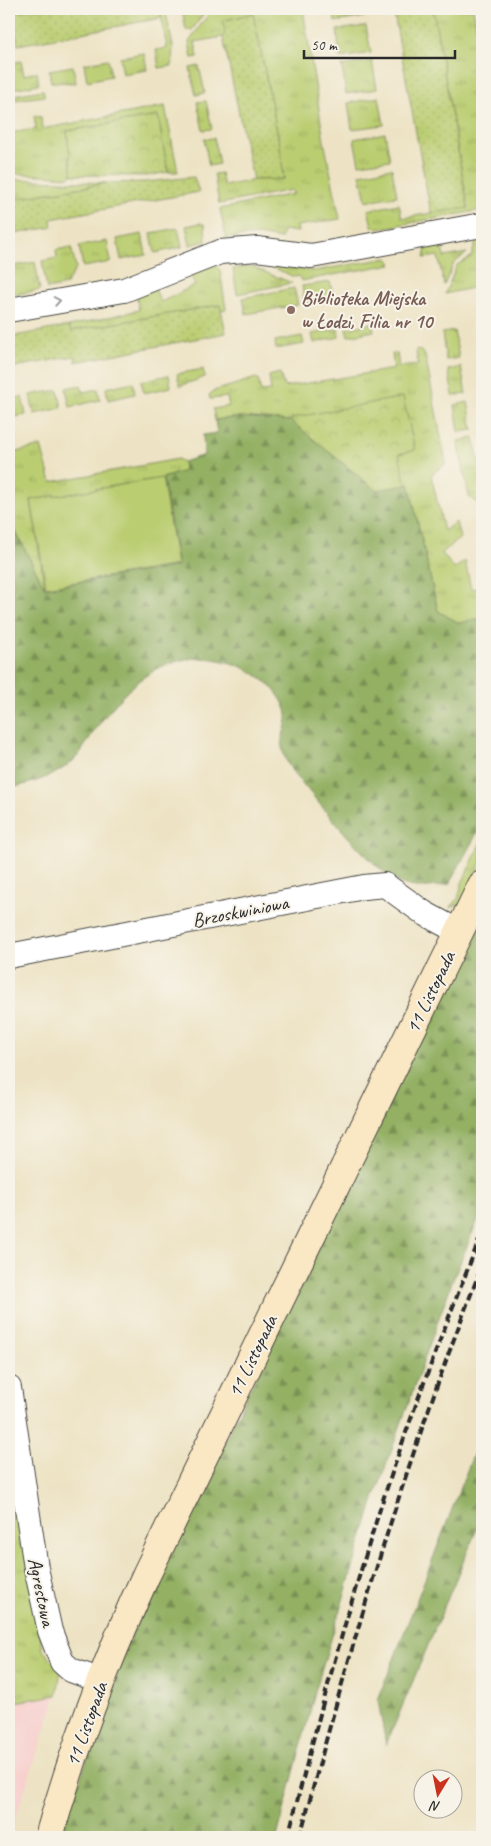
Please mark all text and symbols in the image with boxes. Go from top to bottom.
scale bar [304,28,455,60]
text: 50 m [311,36,338,55]
place label: Biblioteka Miejska w Łodzi, Filia nr 10 [301,286,434,334]
one-way arrow [52,297,61,307]
marker: Biblioteka Miejska w Łodzi, Filia nr 10 [285,304,297,316]
street label: Brzoskwiniowa [190,890,292,933]
street label: 11 Listopada [400,946,462,1037]
street label: 11 Listopada [222,1310,284,1401]
street label: Agrestowa [22,1555,61,1631]
street label: 11 Listopada [60,1677,114,1770]
north arrow [414,1768,464,1818]
text: N [428,1797,442,1815]

